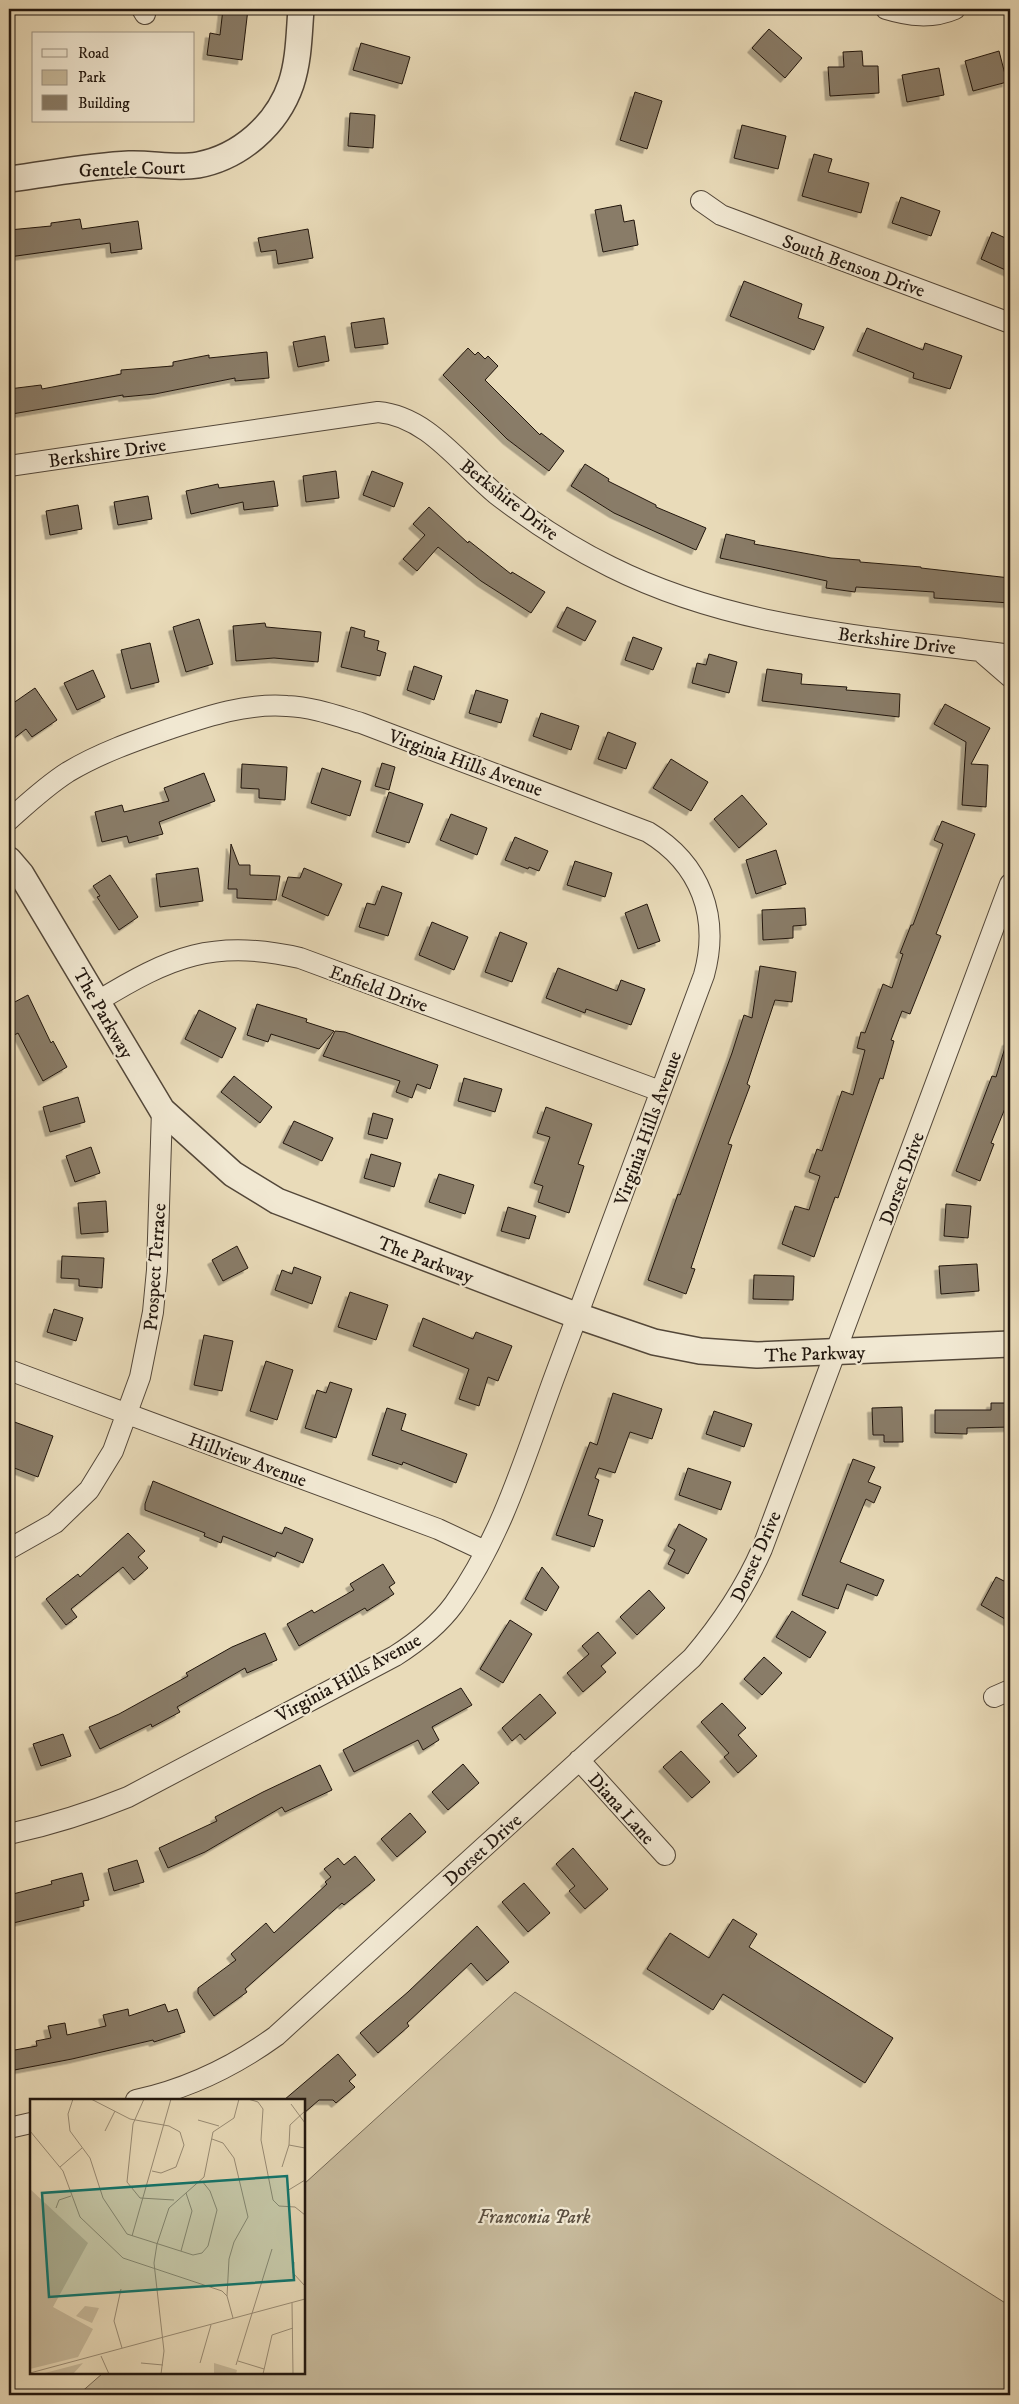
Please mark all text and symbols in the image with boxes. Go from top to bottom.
legend [32,32,195,122]
text: Road [78,44,110,63]
text: Park [78,68,107,87]
text: Building [78,94,130,113]
street label: Gentele Court [78,156,186,183]
street label: South Benson Drive [779,230,928,303]
street label: Berkshire Drive [47,434,168,473]
street label: Berkshire Drive [455,455,563,546]
street label: Berkshire Drive [836,623,957,660]
street label: Virginia Hills Avenue [384,724,546,802]
street label: Enfield Drive [326,961,431,1018]
street label: The Parkway [68,964,138,1064]
street label: Virginia Hills Avenue [609,1048,687,1210]
street label: Dorset Drive [875,1129,930,1228]
street label: Prospect Terrace [140,1202,171,1332]
street label: The Parkway [374,1232,478,1290]
street label: The Parkway [764,1341,867,1368]
street label: Hillview Avenue [185,1428,310,1493]
street label: Dorset Drive [726,1507,787,1606]
street label: Virginia Hills Avenue [271,1629,425,1728]
street label: Diana Lane [583,1768,659,1850]
street label: Dorset Drive [439,1809,527,1891]
inset map [30,2099,305,2374]
park label: Franconia Park [477,2206,591,2229]

